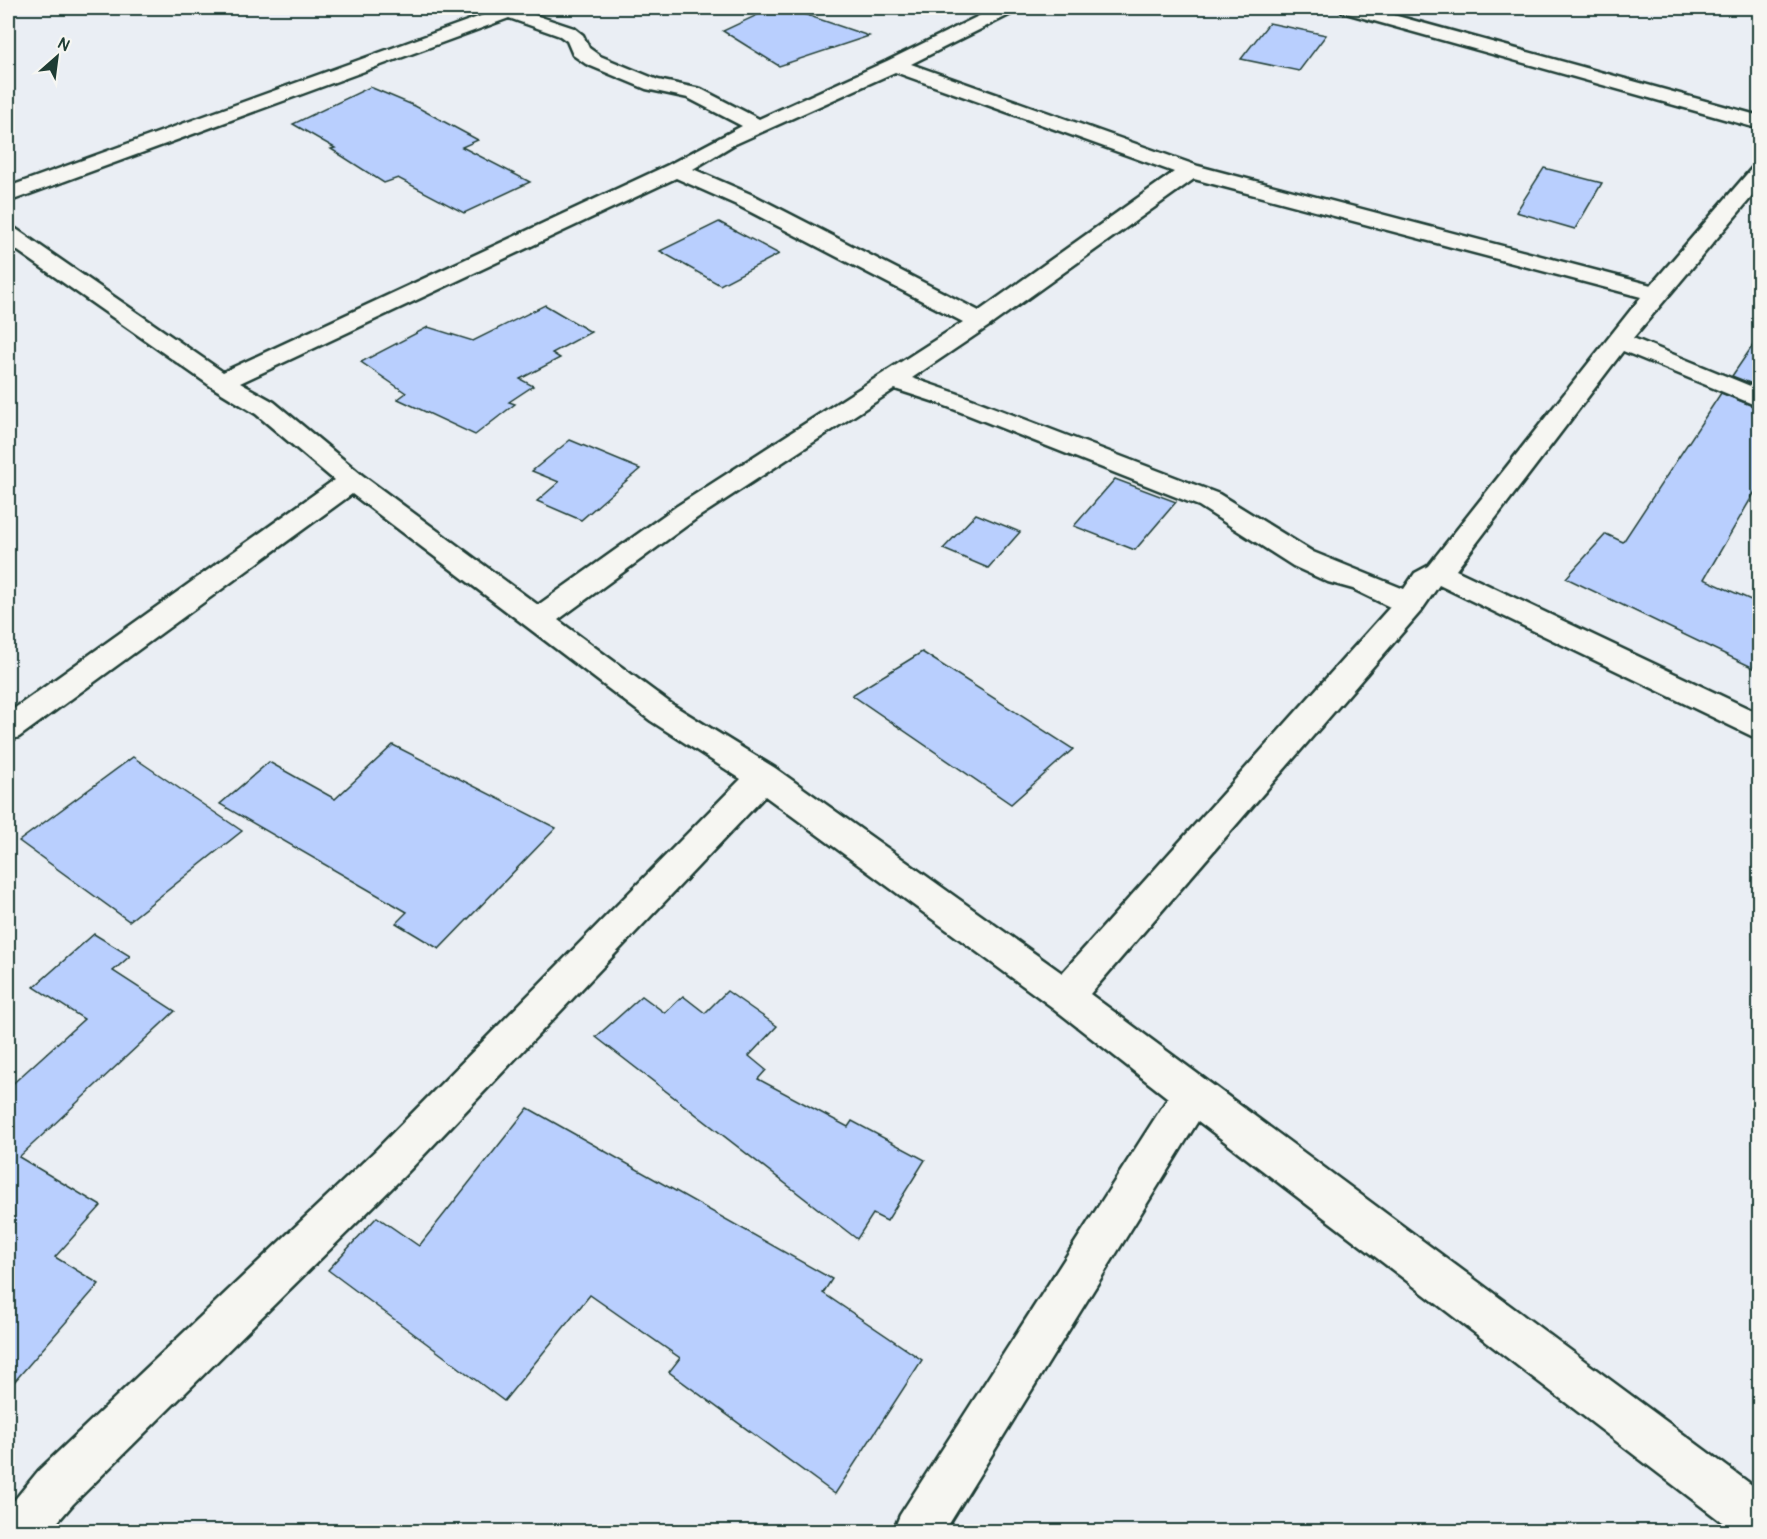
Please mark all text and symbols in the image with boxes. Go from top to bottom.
north arrow [27,27,87,87]
text: N [54,33,73,56]

